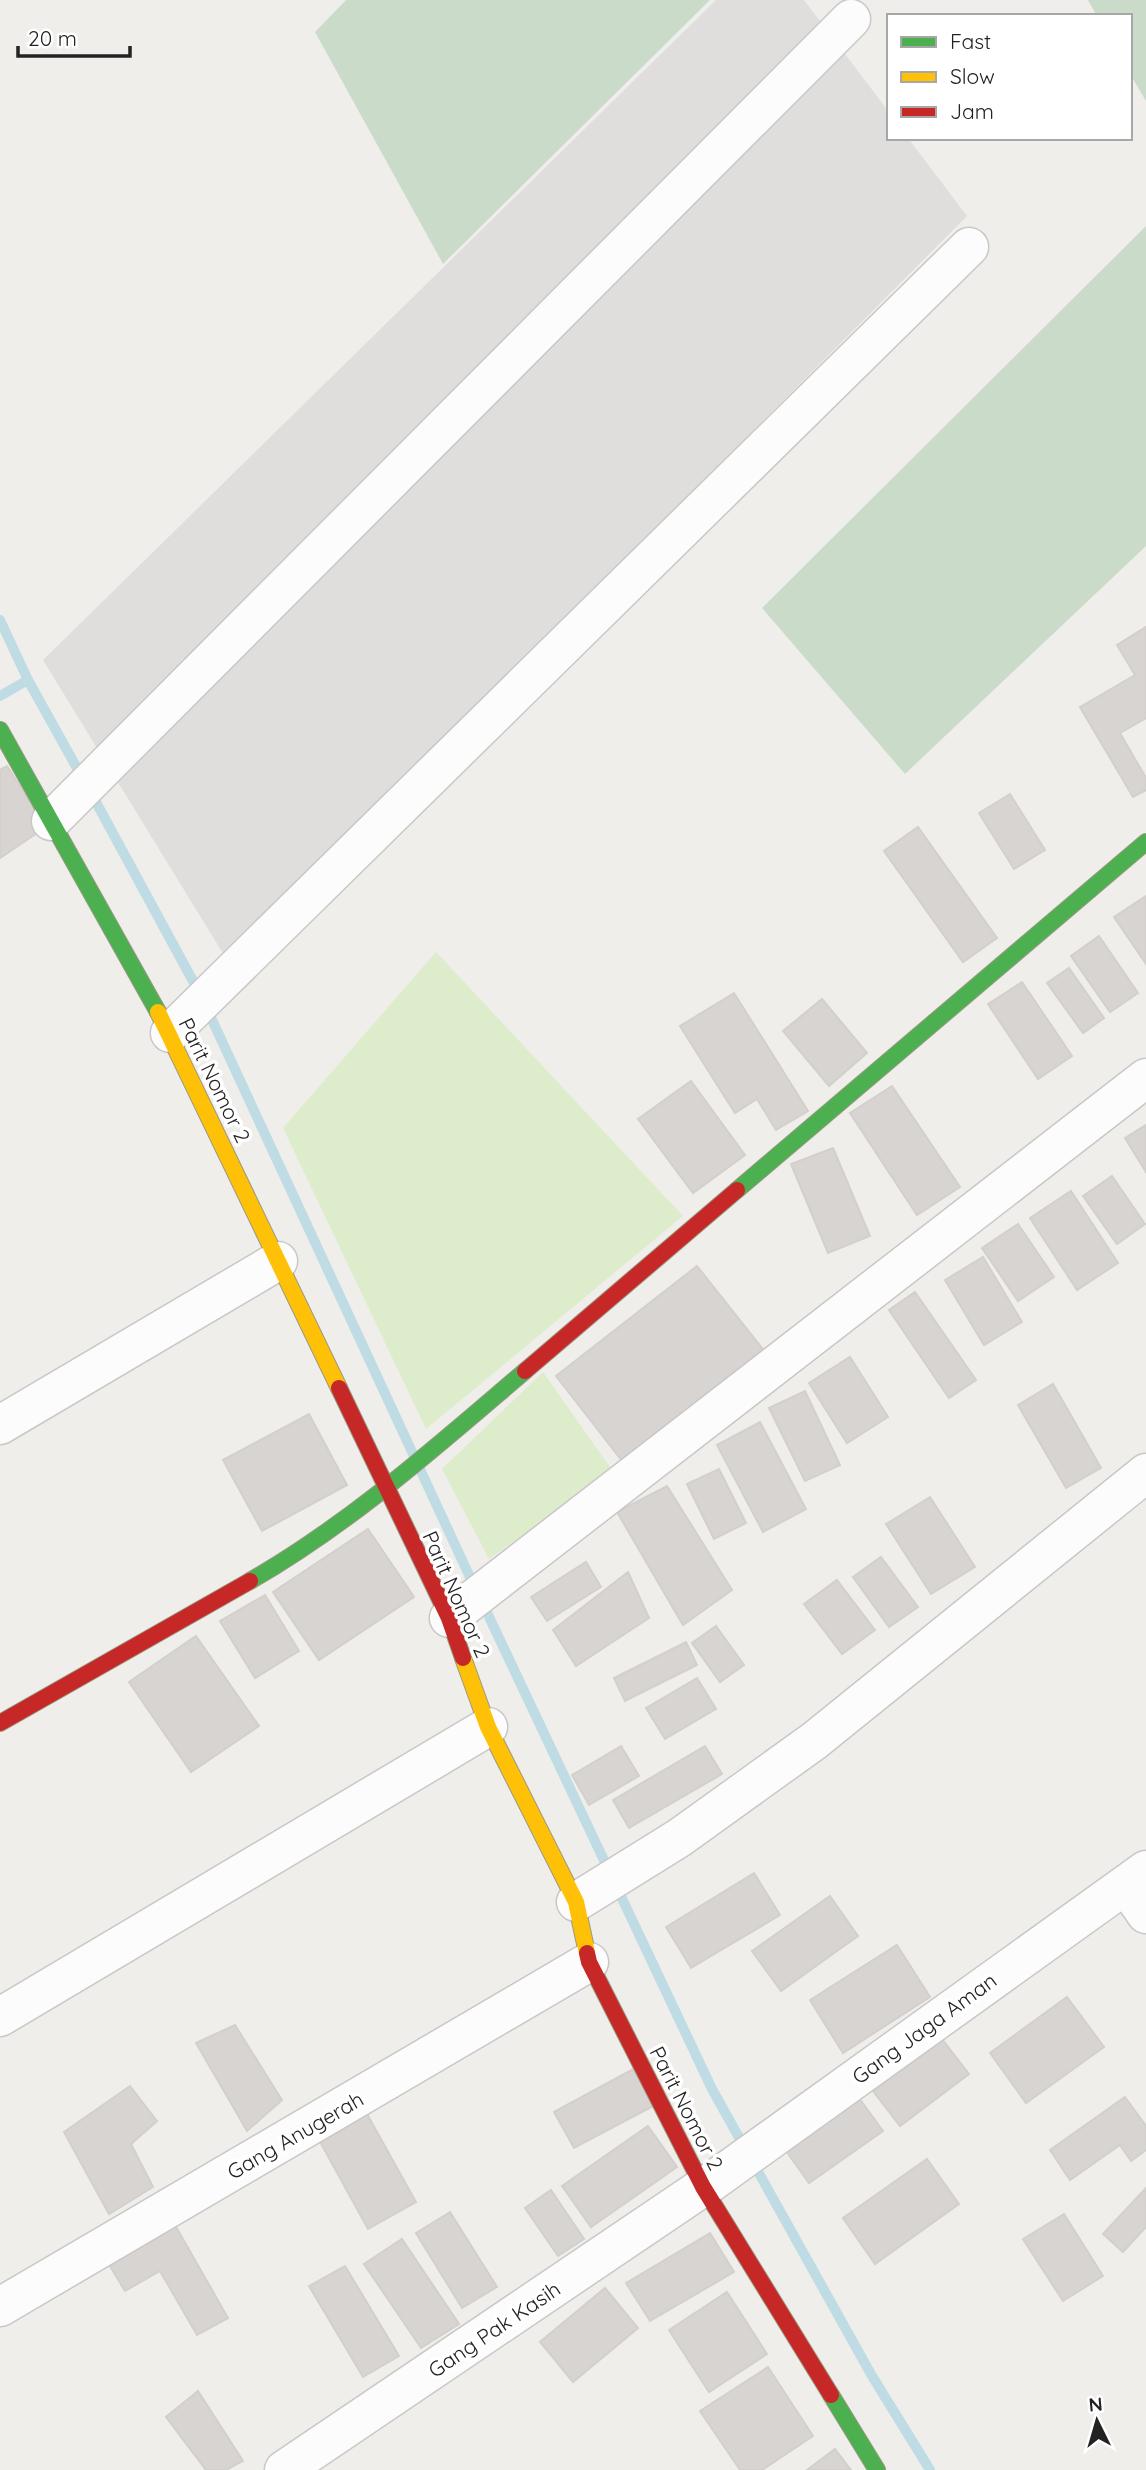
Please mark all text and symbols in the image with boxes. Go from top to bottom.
scale bar [18,14,130,58]
legend [887,14,1132,140]
text: 20 m [28,25,77,51]
text: Fast [950,28,991,54]
text: Slow [950,63,995,89]
text: Jam [950,98,994,124]
street label: Parit Nomor 2 [174,1013,256,1147]
street label: Parit Nomor 2 [418,1527,496,1661]
street label: Gang Jaga Aman [847,1967,1001,2089]
street label: Parit Nomor 2 [645,2042,729,2174]
street label: Gang Anugerah [222,2085,368,2185]
street label: Gang Pak Kasih [423,2275,565,2383]
north arrow [1062,2386,1132,2456]
text: N [1088,2392,1104,2417]

